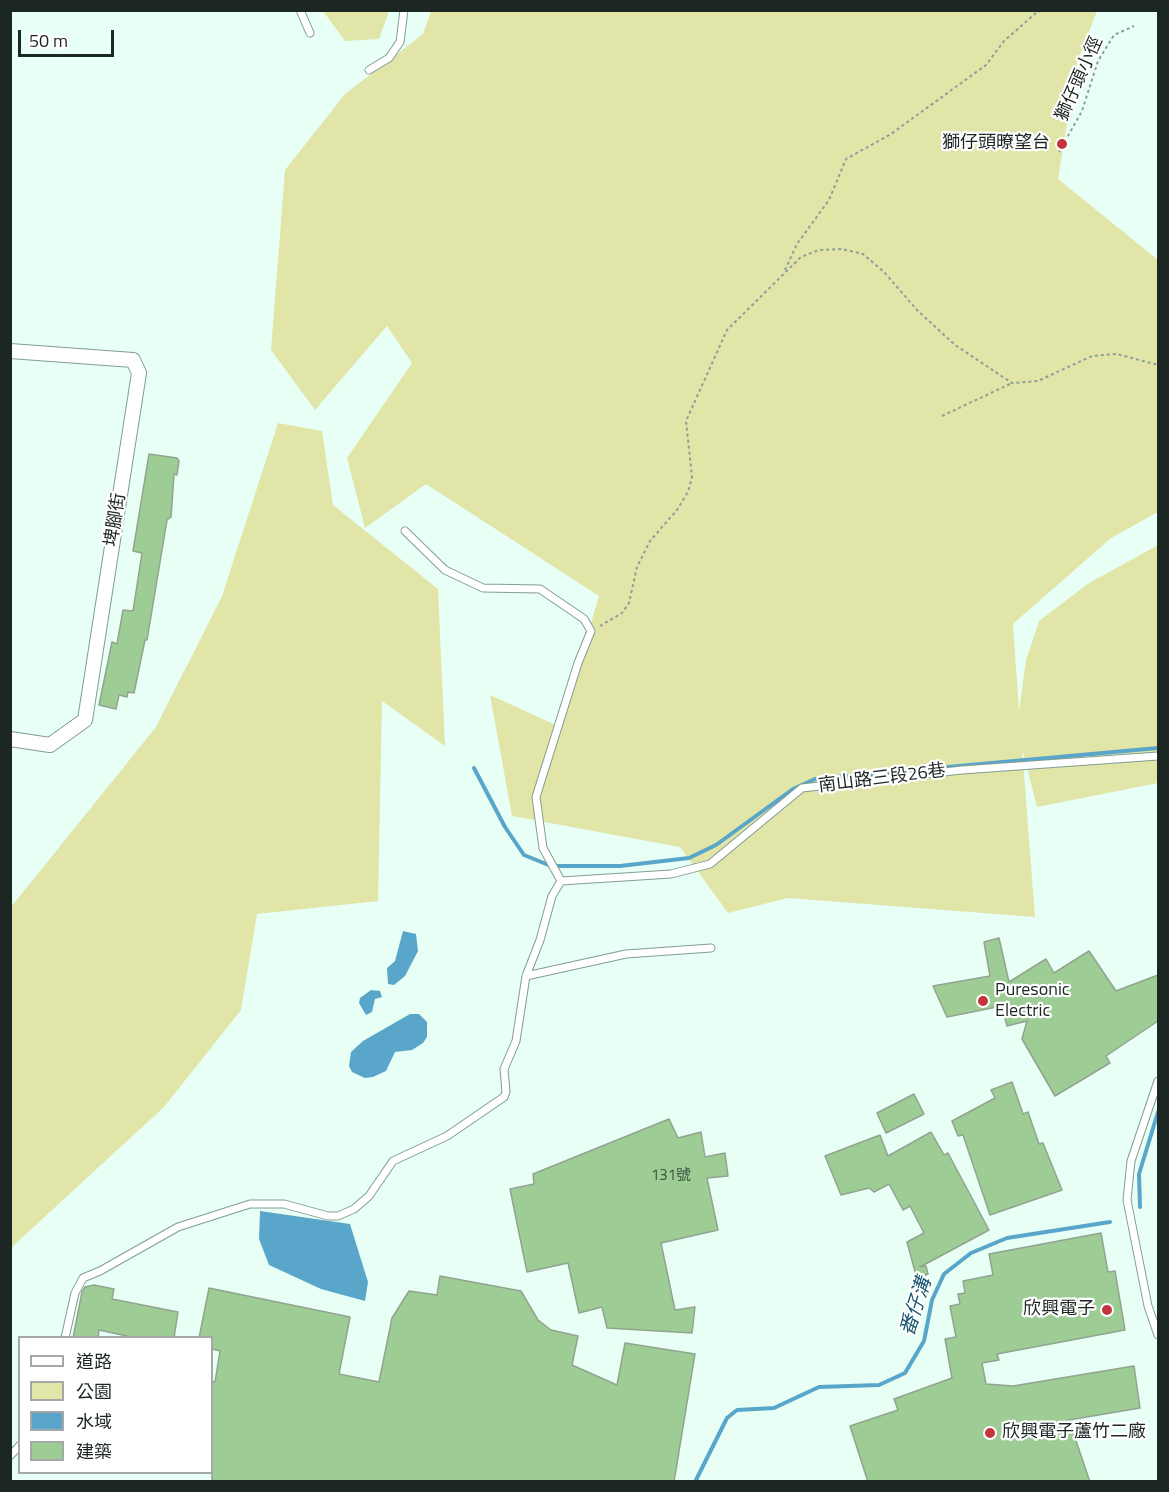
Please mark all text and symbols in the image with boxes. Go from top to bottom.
scale bar [21,18,117,56]
text: 50 m [29,27,68,54]
street label: 獅仔頭小徑 [1052,33,1108,125]
place label: 獅仔頭暸望台 [942,133,1050,155]
marker: 獅仔頭暸望台 [1055,137,1069,151]
street label: 埤腳街 [101,492,131,548]
street label: 南山路三段26巷 [817,760,947,798]
place label: Puresonic Electric [995,980,1070,1022]
marker: Puresonic Electric [976,994,990,1008]
house number: 131號 [651,1167,691,1185]
water label: 番仔溝 [896,1275,938,1339]
place label: 欣興電子 [1023,1299,1095,1321]
marker: 欣興電子 [1100,1303,1114,1317]
legend [18,1336,213,1474]
text: 道路 [76,1348,112,1375]
text: 公園 [76,1378,112,1405]
text: 水域 [76,1408,112,1435]
place label: 欣興電子蘆竹二廠 [1002,1422,1146,1444]
marker: 欣興電子蘆竹二廠 [983,1426,997,1440]
text: 建築 [76,1438,112,1465]

